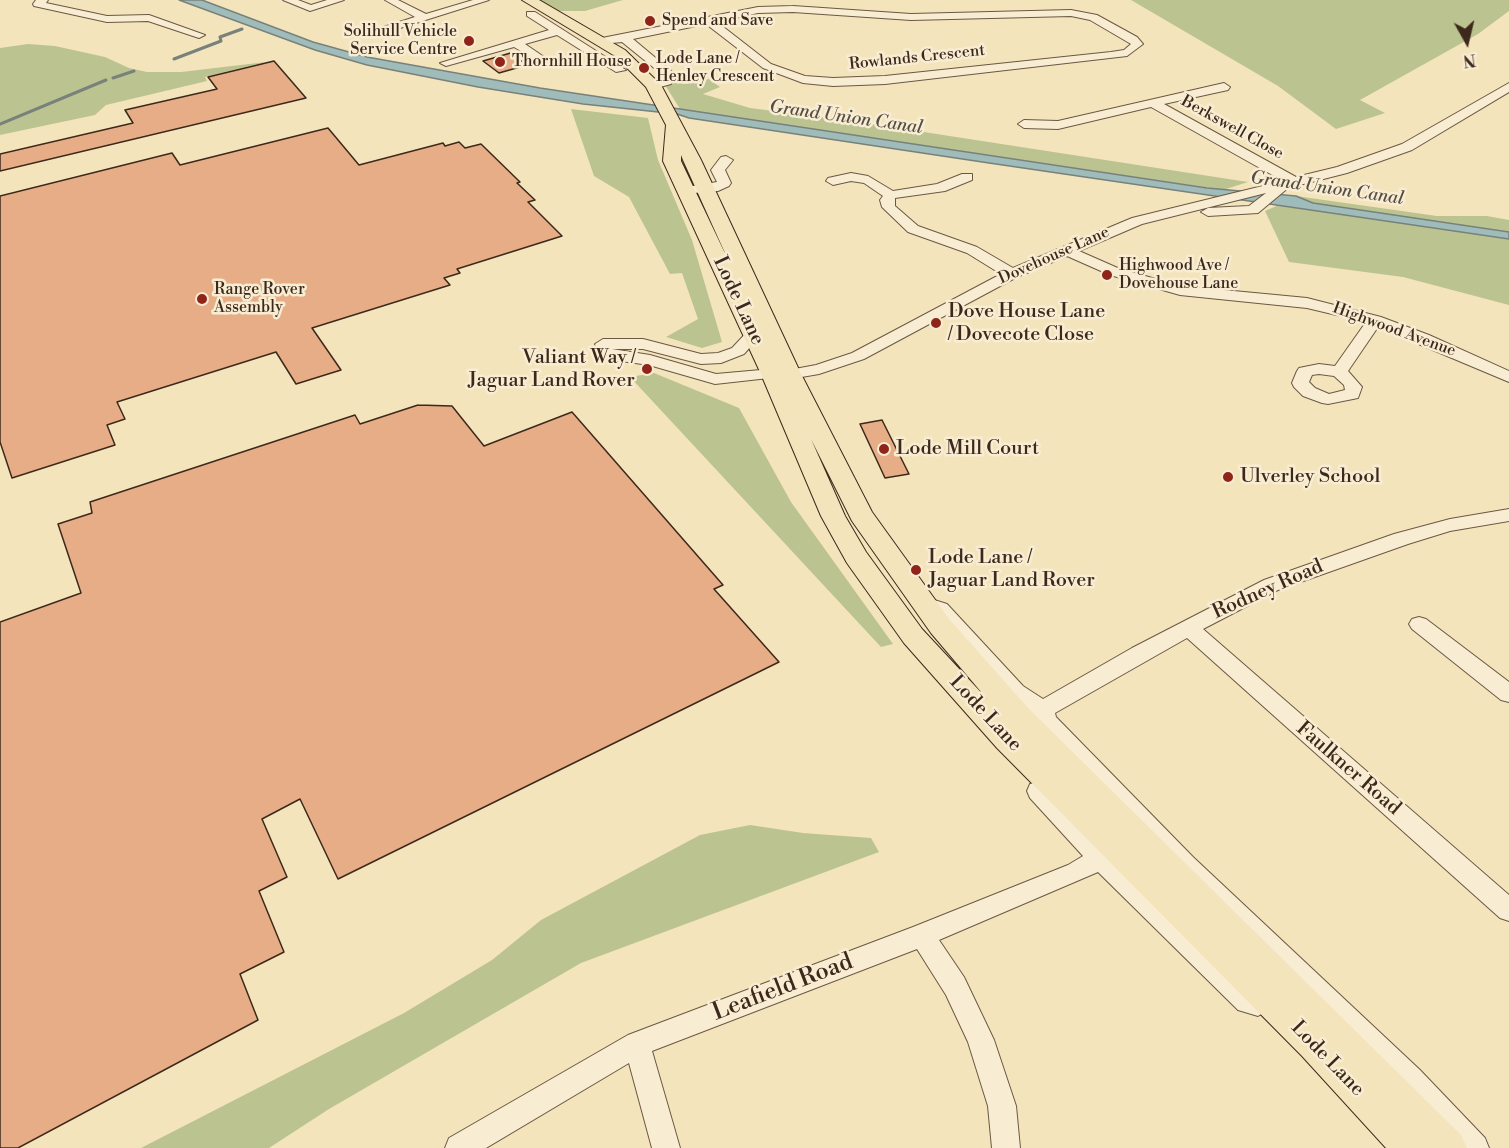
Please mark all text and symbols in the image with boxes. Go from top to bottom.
place label: Spend and Save [662,11,773,31]
north arrow [1437,12,1497,72]
marker: Spend and Save [643,14,657,28]
place label: Solihull Vehicle Service Centre [344,22,457,60]
marker: Solihull Vehicle Service Centre [462,34,476,48]
street label: Rowlands Crescent [848,41,986,75]
place label: Lode Lane / Henley Crescent [656,49,774,87]
text: N [1462,49,1477,71]
place label: Thornhill House [512,52,632,72]
marker: Thornhill House [493,55,507,69]
marker: Lode Lane / Henley Crescent [637,61,651,75]
street label: Berkswell Close [1178,92,1286,164]
water label: Grand Union Canal [768,97,924,139]
water label: Grand Union Canal [1249,168,1405,210]
street label: Dovehouse Lane [996,223,1112,289]
street label: Lode Lane [707,253,769,349]
place label: Highwood Ave / Dovehouse Lane [1119,256,1238,294]
marker: Highwood Ave / Dovehouse Lane [1100,268,1114,282]
place label: Range Rover Assembly [214,280,305,318]
marker: Range Rover Assembly [195,292,209,306]
street label: Highwood Avenue [1330,299,1458,361]
place label: Dove House Lane / Dovecote Close [948,300,1105,347]
marker: Dove House Lane / Dovecote Close [929,316,943,330]
place label: Valiant Way / Jaguar Land Rover [468,346,635,393]
marker: Valiant Way / Jaguar Land Rover [640,362,654,376]
place label: Lode Mill Court [896,437,1039,461]
marker: Lode Mill Court [877,442,891,456]
place label: Ulverley School [1240,465,1380,489]
marker: Ulverley School [1221,470,1235,484]
place label: Lode Lane / Jaguar Land Rover [928,546,1095,593]
street label: Rodney Road [1209,555,1327,625]
marker: Lode Lane / Jaguar Land Rover [909,563,923,577]
street label: Lode Lane [944,671,1026,757]
street label: Faulkner Road [1291,717,1405,821]
street label: Leafield Road [709,948,857,1028]
street label: Lode Lane [1285,1016,1369,1102]

